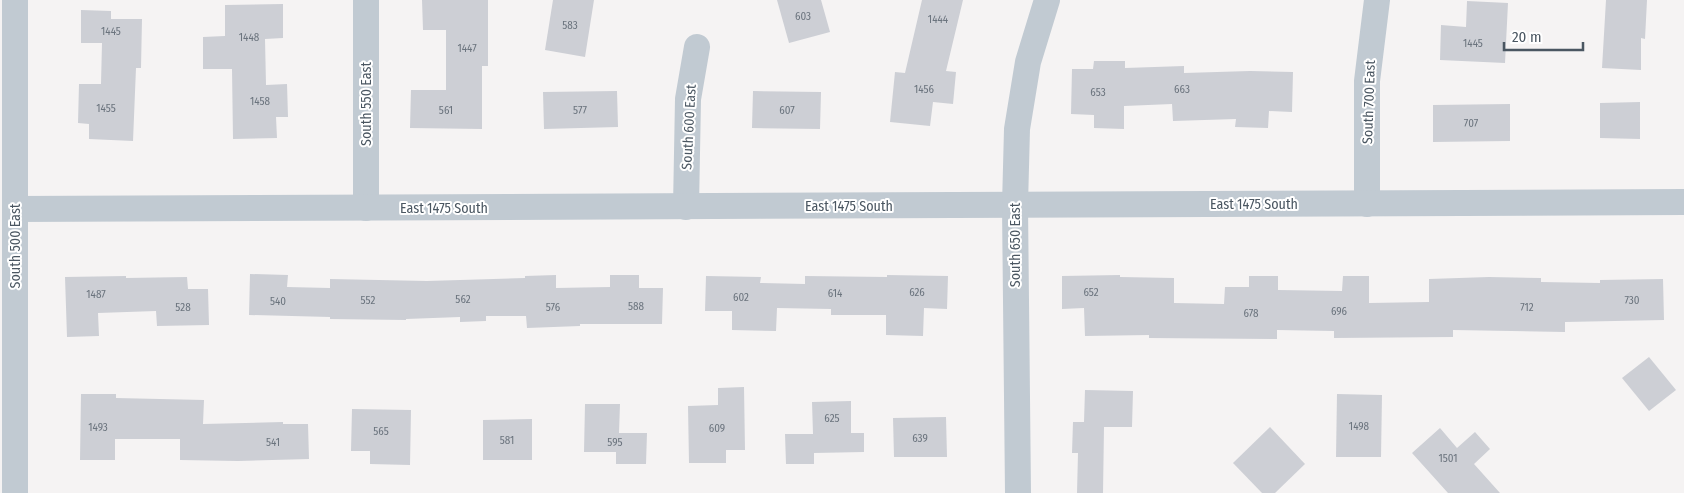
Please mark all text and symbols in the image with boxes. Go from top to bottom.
house number: 603 [795,10,811,23]
house number: 1444 [928,13,949,26]
house number: 583 [562,19,578,32]
scale bar [1504,20,1583,52]
house number: 1445 [101,25,121,38]
text: 20 m [1512,28,1542,46]
house number: 1448 [239,31,260,44]
house number: 1445 [1463,37,1483,50]
house number: 1447 [457,42,477,55]
street label: South 700 East [1359,59,1379,144]
street label: South 550 East [358,62,375,146]
street label: South 600 East [678,83,700,170]
house number: 1456 [914,83,935,96]
house number: 663 [1174,83,1190,96]
house number: 653 [1090,86,1106,99]
house number: 1458 [250,95,271,108]
house number: 1455 [96,102,116,115]
house number: 561 [439,104,453,117]
house number: 577 [573,104,587,117]
house number: 607 [779,104,795,117]
house number: 707 [1464,117,1479,130]
street label: East 1475 South [1210,196,1298,213]
street label: East 1475 South [805,198,893,215]
street label: East 1475 South [400,200,488,217]
street label: South 650 East [1007,202,1024,287]
street label: South 500 East [7,203,24,288]
house number: 626 [909,286,925,299]
house number: 652 [1083,286,1099,299]
house number: 614 [828,287,843,300]
house number: 1487 [86,288,106,301]
house number: 602 [733,291,749,304]
house number: 562 [455,293,471,306]
house number: 552 [361,294,376,307]
house number: 730 [1624,294,1640,307]
house number: 540 [270,295,286,308]
house number: 588 [628,300,645,313]
house number: 528 [175,301,191,314]
house number: 576 [546,301,561,314]
house number: 712 [1520,301,1534,314]
house number: 696 [1331,305,1348,318]
house number: 678 [1244,307,1259,320]
house number: 625 [824,412,840,425]
house number: 1498 [1349,420,1370,433]
house number: 1493 [88,421,108,434]
house number: 609 [709,422,725,435]
house number: 565 [373,425,389,438]
house number: 639 [912,432,928,445]
house number: 581 [500,434,514,447]
house number: 541 [266,436,280,449]
house number: 595 [607,436,623,449]
house number: 1501 [1438,452,1458,465]

